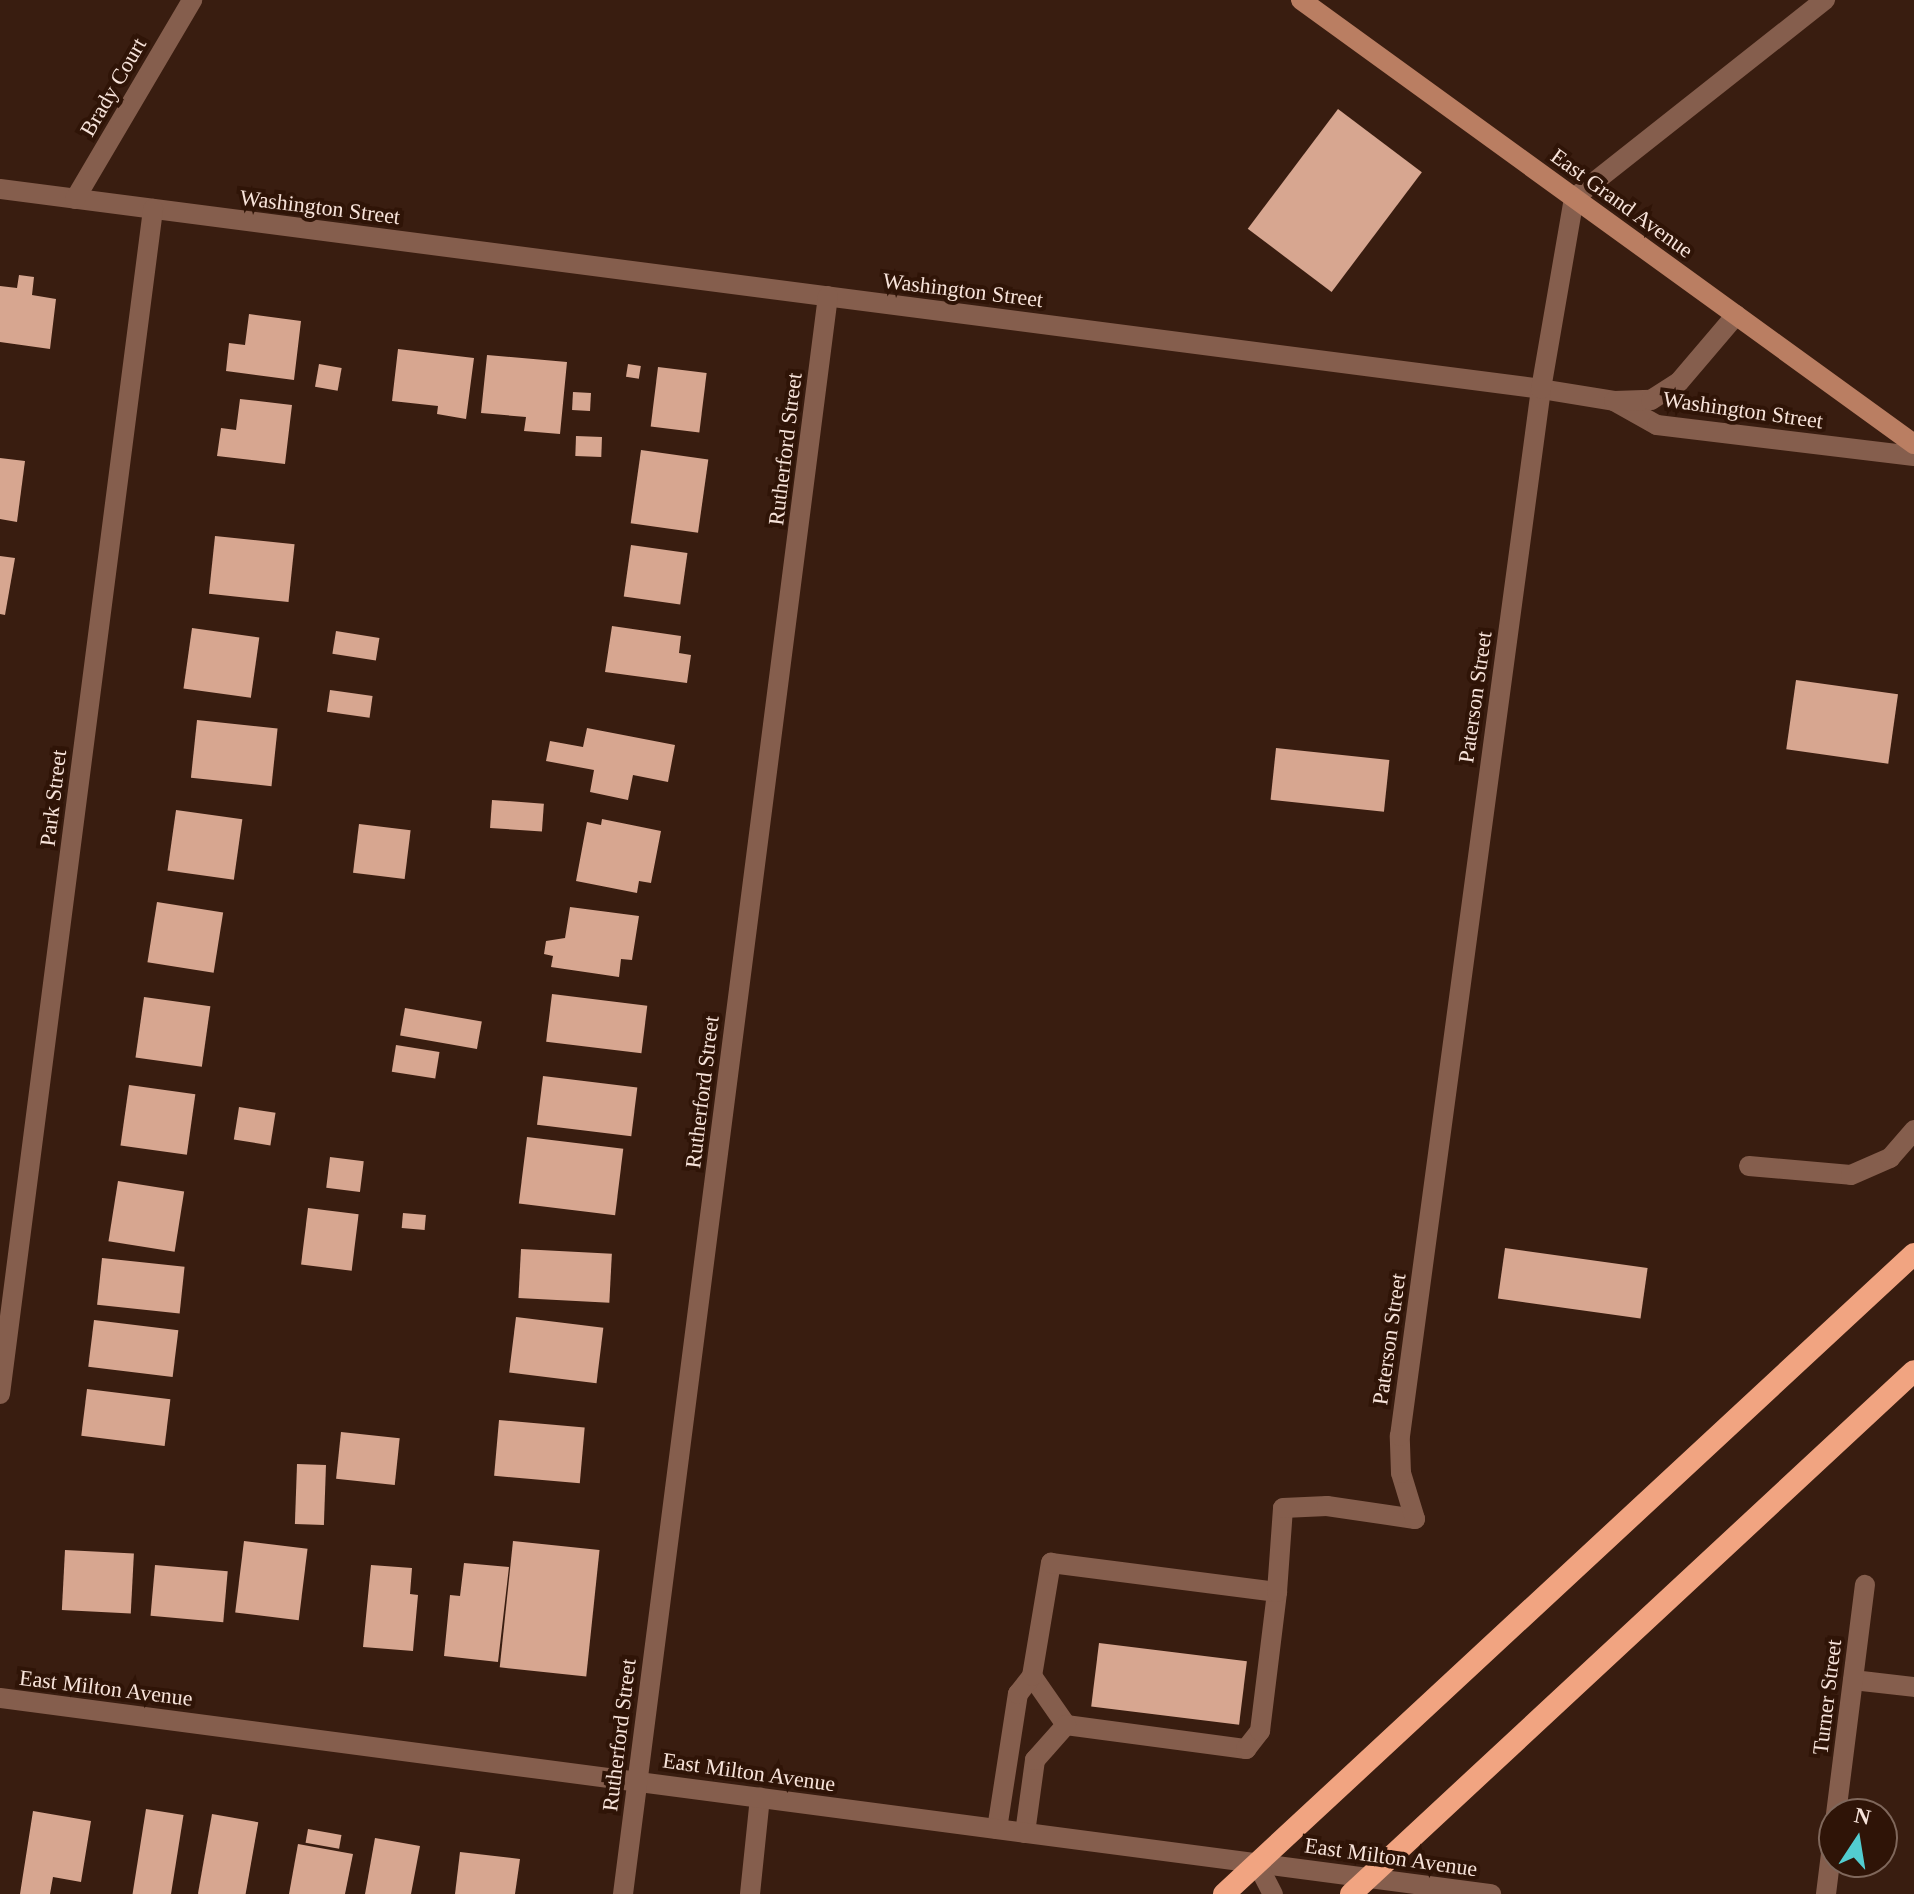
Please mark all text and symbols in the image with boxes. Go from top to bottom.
street label: Brady Court [74,33,152,141]
street label: East Grand Avenue [1545,142,1699,264]
street label: Washington Street [238,184,402,230]
street label: Washington Street [881,267,1045,313]
street label: Rutherford Street [763,371,807,527]
street label: Washington Street [1661,386,1825,434]
street label: Paterson Street [1453,630,1497,764]
street label: Park Street [34,748,72,848]
street label: Rutherford Street [680,1014,724,1170]
street label: Paterson Street [1367,1272,1411,1406]
street label: Turner Street [1807,1638,1847,1756]
street label: Rutherford Street [597,1657,641,1813]
street label: East Milton Avenue [17,1664,195,1712]
street label: East Milton Avenue [660,1747,838,1797]
north arrow [1818,1798,1898,1878]
text: N [1852,1802,1873,1830]
street label: East Milton Avenue [1302,1832,1480,1882]

